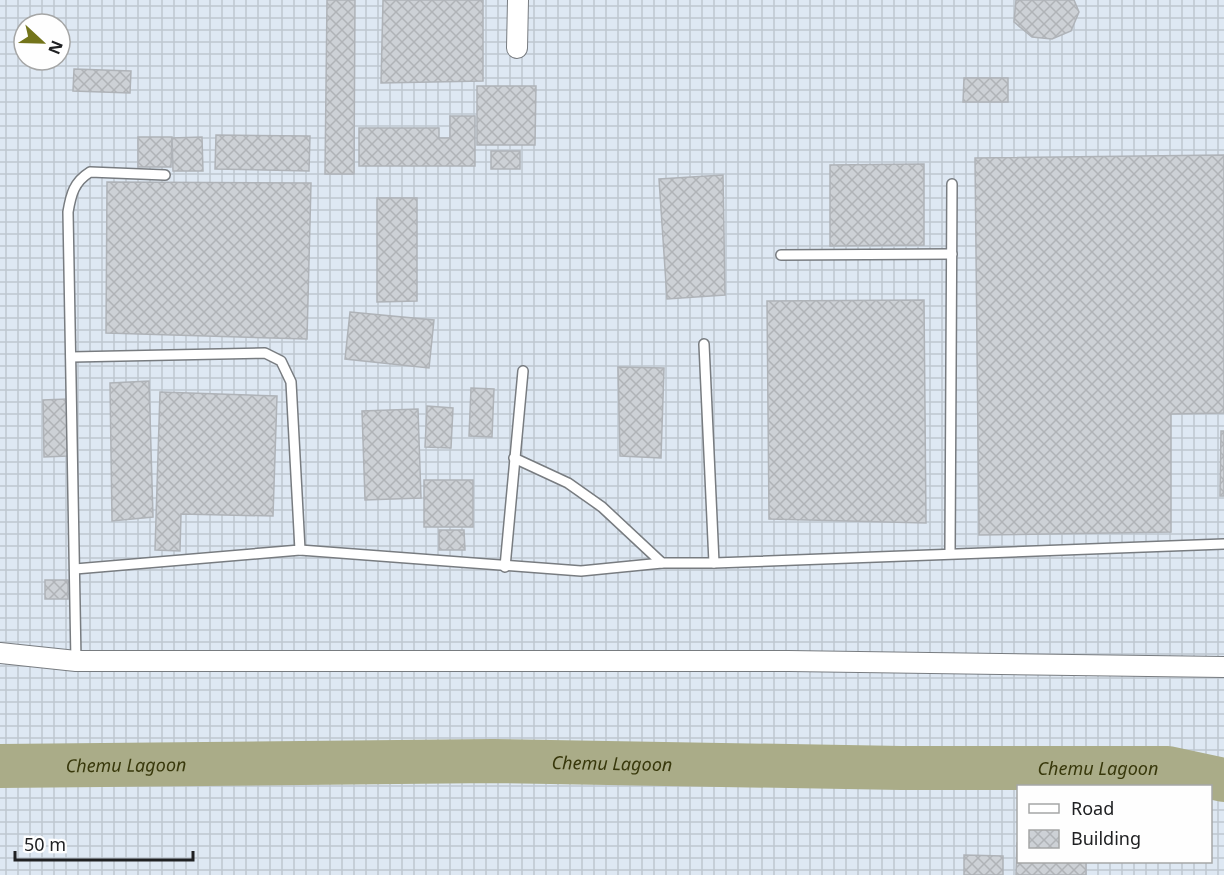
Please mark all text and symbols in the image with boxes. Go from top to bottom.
north arrow [12,12,72,72]
text: N [43,37,69,58]
water label: Chemu Lagoon [551,750,673,776]
water label: Chemu Lagoon [65,752,187,777]
water label: Chemu Lagoon [1037,756,1158,780]
legend [1017,785,1212,863]
text: Road [1071,796,1114,820]
scale bar [15,824,194,862]
text: Building [1071,826,1141,850]
text: 50 m [24,832,66,856]

